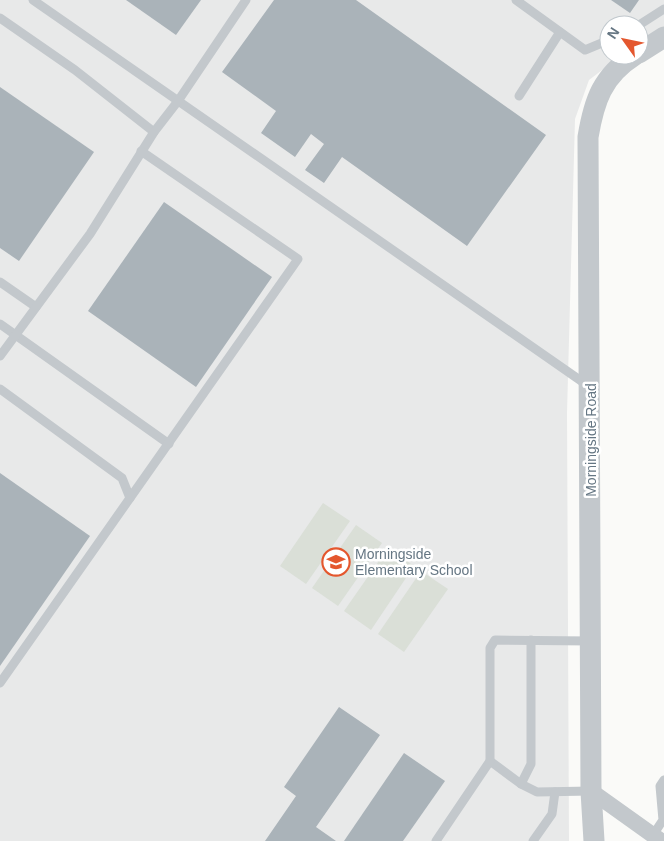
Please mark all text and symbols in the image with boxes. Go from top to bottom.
north arrow [599,15,649,65]
text: N [604,24,623,42]
street label: Morningside Road [583,383,599,497]
place label: Morningside Elementary School [355,546,473,578]
school or university icon: Morningside Elementary School [321,547,351,577]

